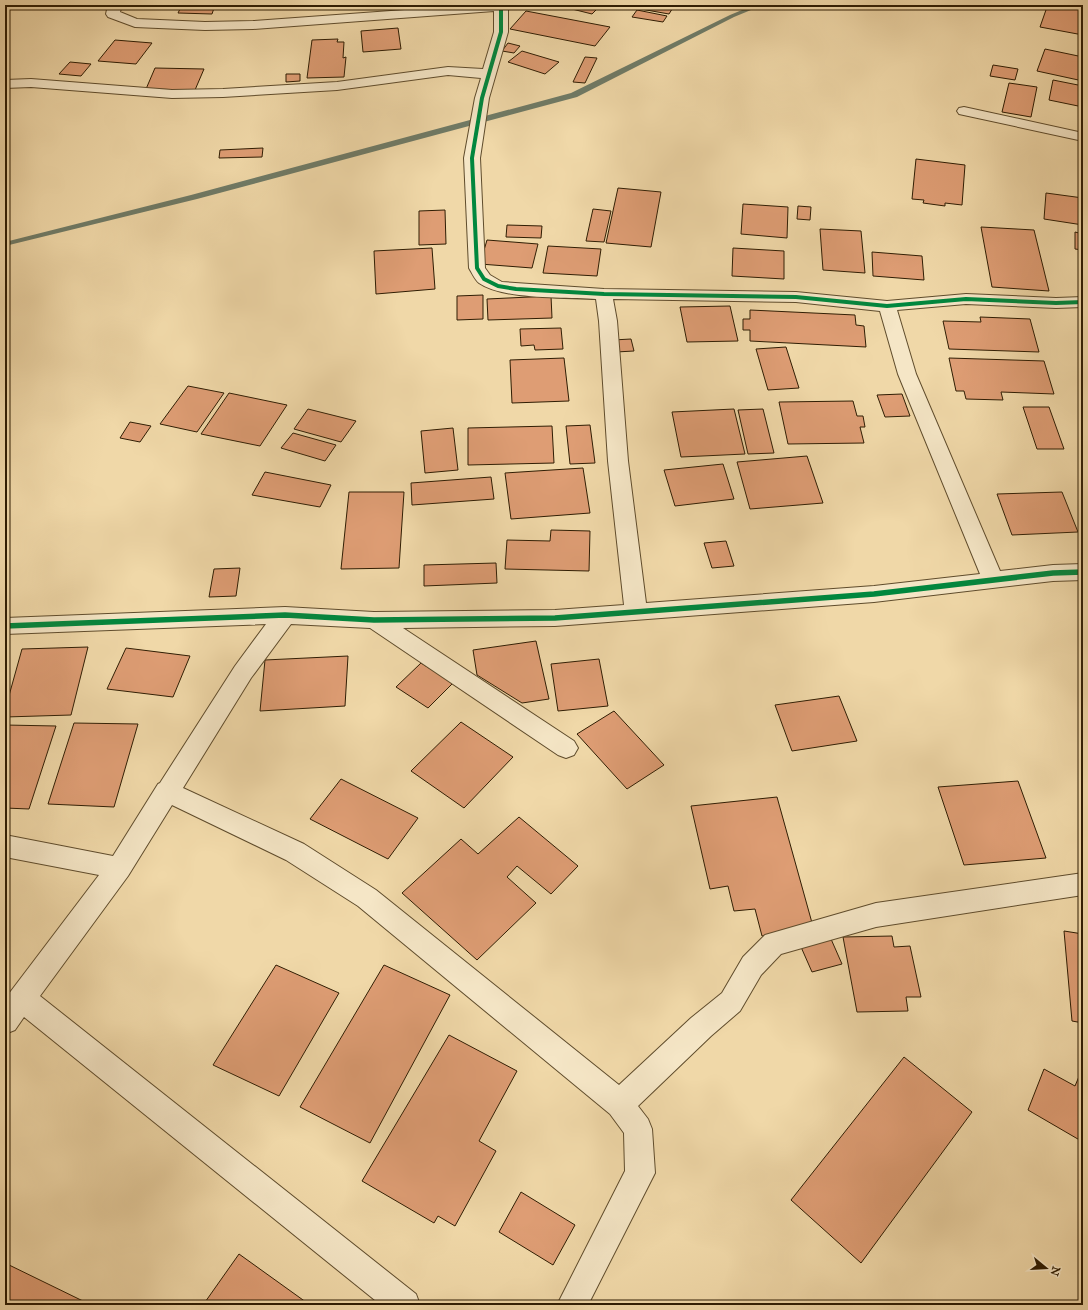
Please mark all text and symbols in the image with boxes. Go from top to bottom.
north arrow [1026,1248,1066,1288]
text: N [1047,1264,1063,1278]

